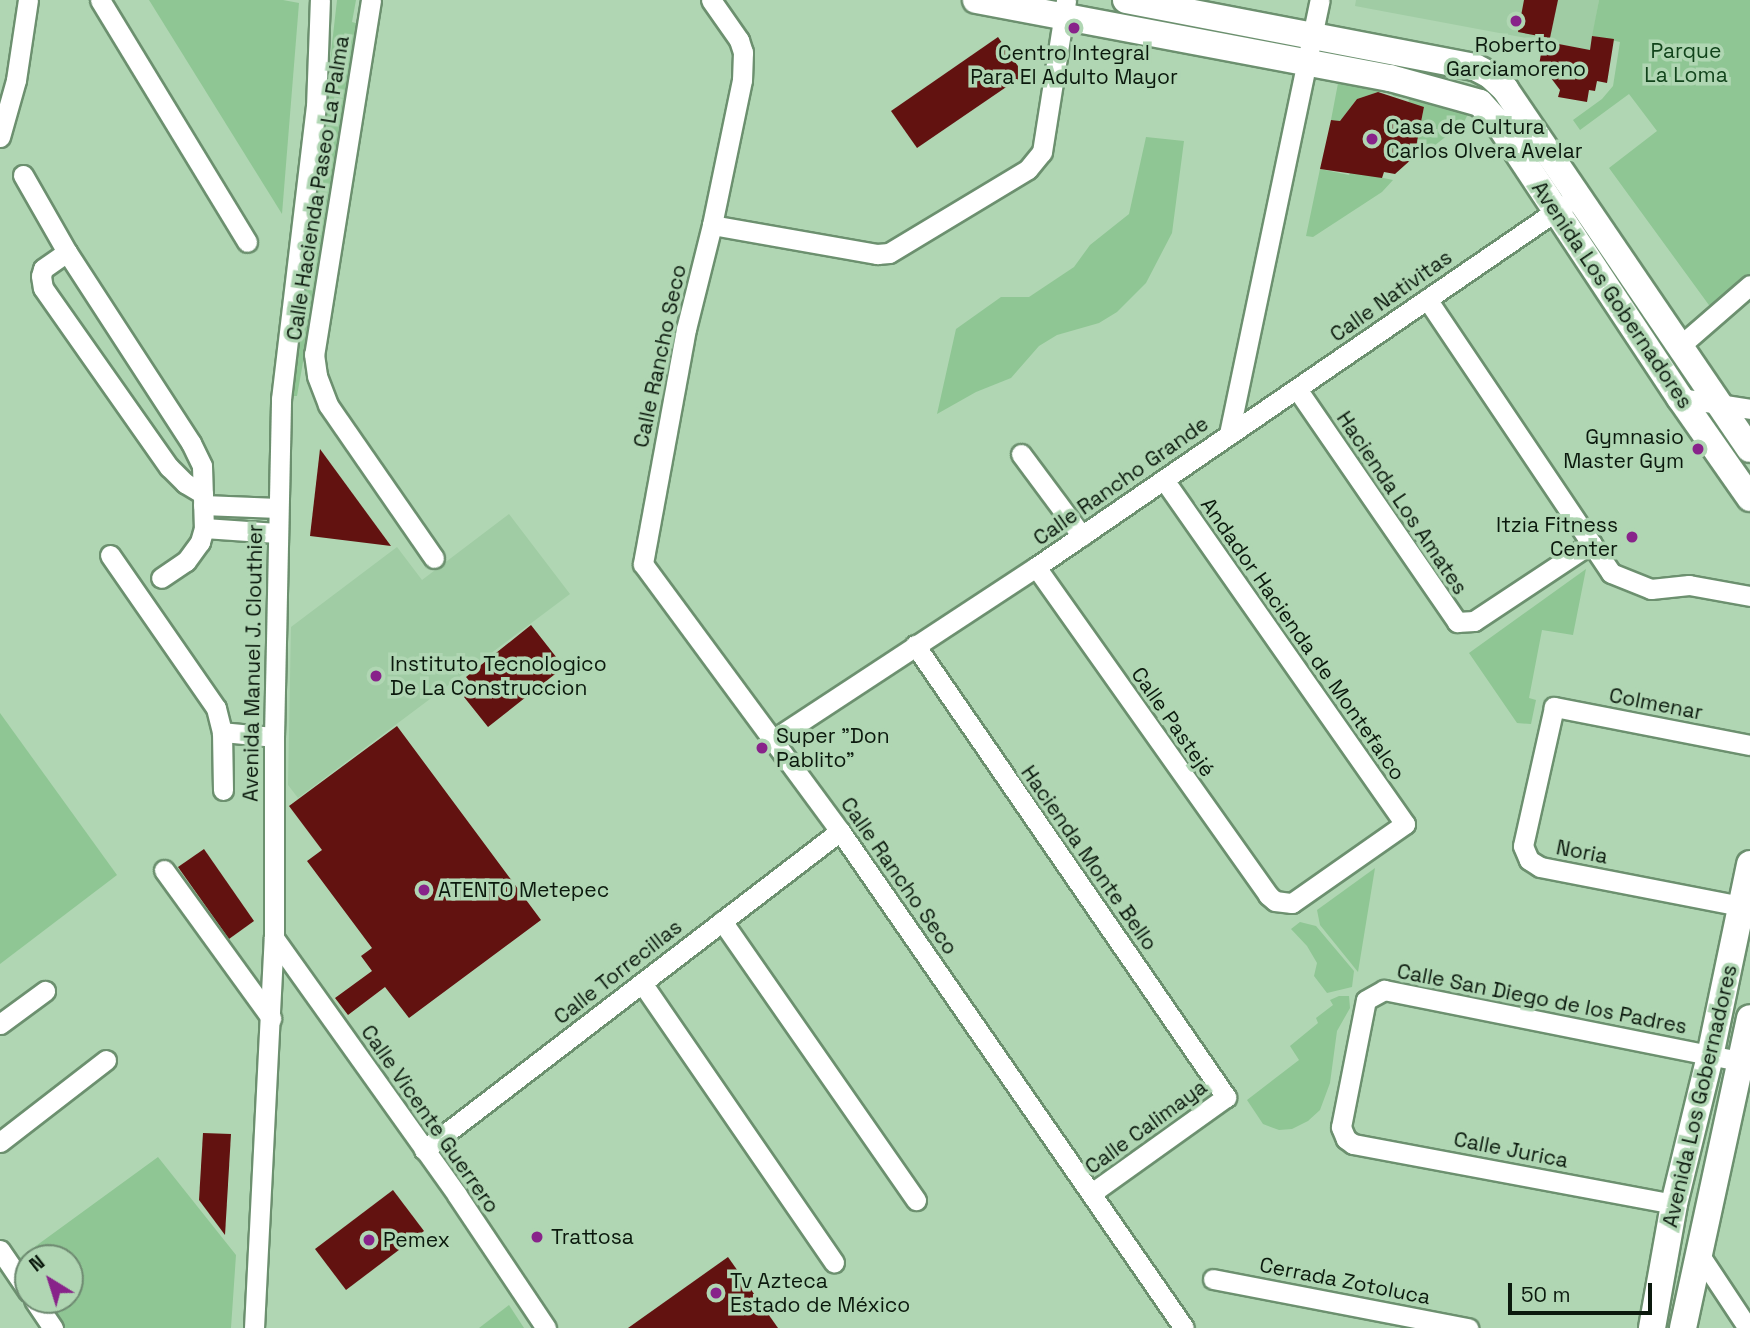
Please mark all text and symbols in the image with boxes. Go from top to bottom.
marker: Roberto Garciamoreno [1508,13,1524,29]
marker: Centro Integral Para El Adulto Mayor [1064,18,1084,38]
place label: Roberto Garciamoreno [1446,32,1586,82]
street label: Calle Hacienda Paseo La Palma [281,34,355,342]
park label: Parque La Loma [1644,38,1728,88]
place label: Centro Integral Para El Adulto Mayor [970,40,1178,90]
place label: Casa de Cultura Carlos Olvera Avelar [1386,114,1583,164]
marker: Casa de Cultura Carlos Olvera Avelar [1364,131,1380,147]
street label: Avenida Los Gobernadores [1526,176,1698,414]
street label: Calle Nativitas [1325,245,1457,347]
street label: Calle Rancho Seco [628,262,692,450]
street label: Hacienda Los Amates [1331,406,1473,600]
street label: Calle Rancho Grande [1029,411,1213,551]
place label: Gymnasio Master Gym [1563,424,1684,474]
marker: Gymnasio Master Gym [1690,441,1706,457]
street label: Andador Hacienda de Montefalco [1195,493,1411,785]
place label: Itzia Fitness Center [1496,512,1618,562]
street label: Avenida Manuel J. Clouthier [238,524,268,802]
marker: Itzia Fitness Center [1624,529,1640,545]
place label: Instituto Tecnologico De La Construccion [390,651,607,701]
street label: Calle Pastejé [1126,662,1220,782]
marker: Instituto Tecnologico De La Construccion [368,668,384,684]
street label: Colmenar [1607,683,1705,725]
place label: Super "Don Pablito" [776,723,890,773]
marker: Super "Don Pablito" [754,740,770,756]
street label: Hacienda Monte Bello [1016,761,1162,955]
street label: Calle Rancho Seco [835,792,963,960]
street label: Noria [1554,835,1610,869]
place label: ATENTO Metepec [438,877,609,903]
marker: ATENTO Metepec [416,882,432,898]
street label: Calle Torrecillas [549,914,687,1030]
street label: Calle San Diego de los Padres [1395,958,1689,1040]
street label: Avenida Los Gobernadores [1657,962,1743,1230]
street label: Calle Vicente Guerrero [355,1020,505,1218]
street label: Calle Calimaya [1080,1074,1212,1180]
street label: Calle Jurica [1452,1127,1570,1173]
place label: Trattosa [551,1224,634,1250]
place label: Pemex [383,1227,450,1253]
marker: Trattosa [529,1229,545,1245]
marker: Pemex [361,1232,377,1248]
north arrow [14,1244,84,1314]
text: N [24,1250,50,1277]
street label: Cerrada Zotoluca [1257,1252,1433,1310]
place label: Tv Azteca Estado de México [730,1268,910,1318]
scale bar [1512,1268,1656,1312]
text: 50 m [1521,1281,1571,1308]
marker: Tv Azteca Estado de México [708,1285,724,1301]

